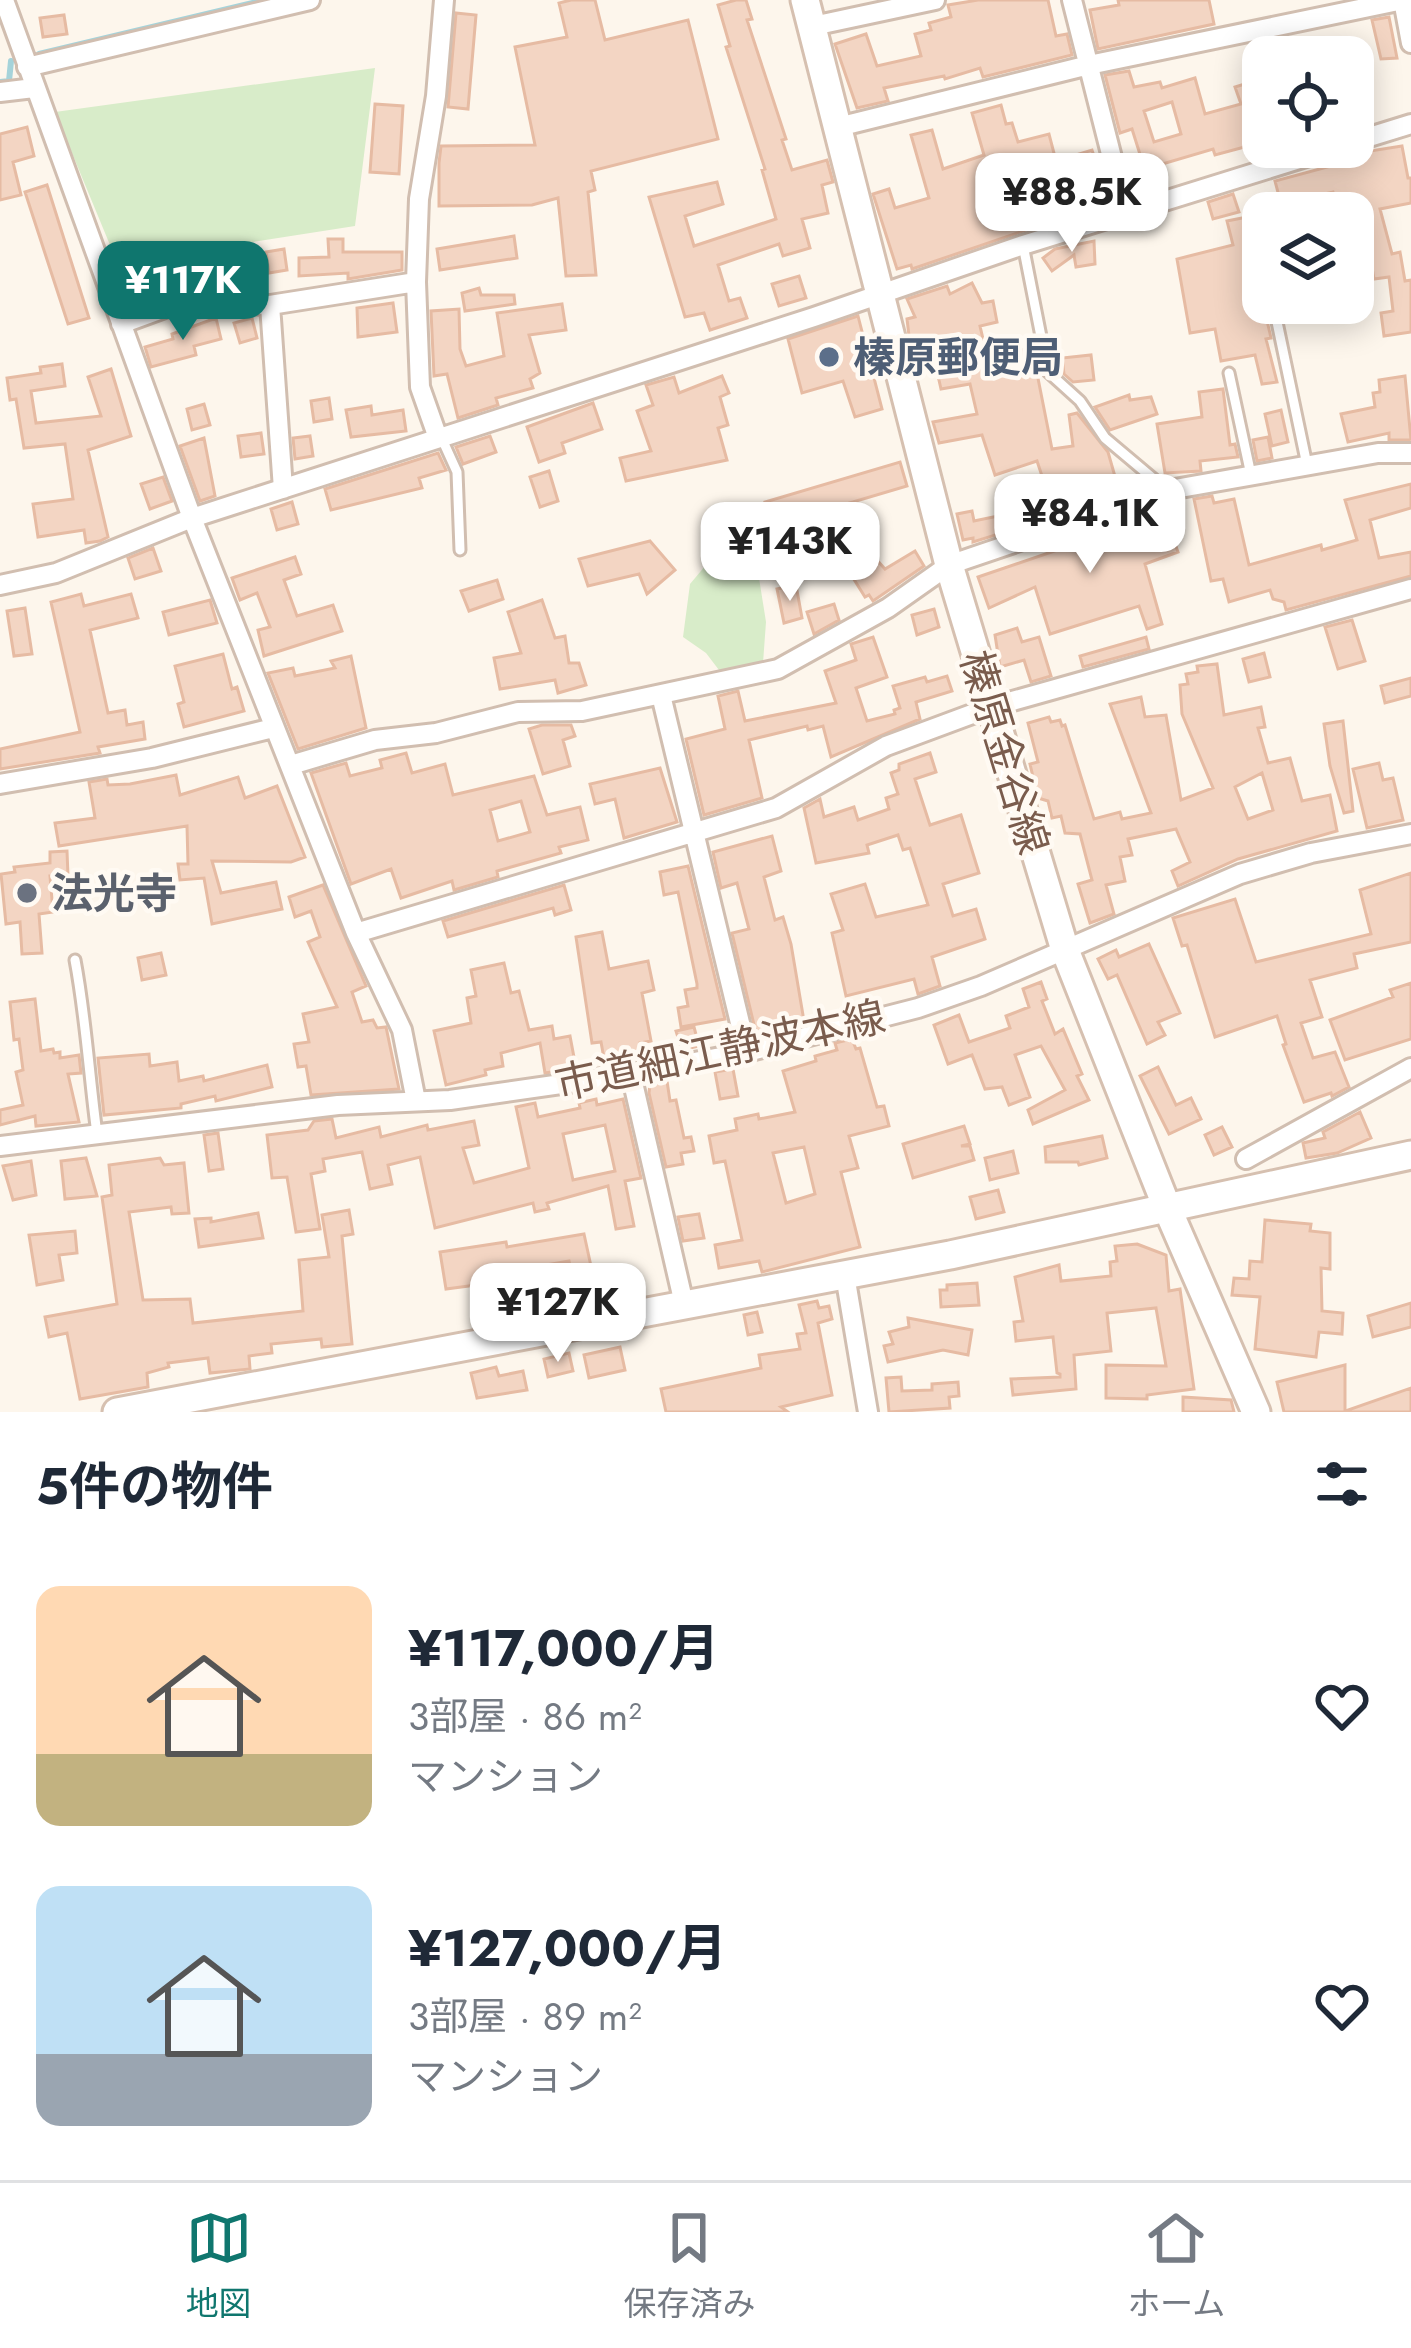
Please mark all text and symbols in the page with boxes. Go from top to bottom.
map controls [1242,36,1374,324]
button: locate [1242,36,1374,168]
pin: ¥88.5K [974,153,1170,255]
text: ¥88.5K [1002,163,1142,220]
button: layers [1242,192,1374,324]
pin: ¥117K [99,241,267,343]
text: ¥117K [125,251,241,308]
place label: 榛原郵便局 [853,327,1063,388]
marker: 榛原郵便局 [816,344,842,370]
pin: ¥84.1K [992,474,1188,576]
text: ¥84.1K [1021,484,1159,541]
pin: ¥143K [706,502,874,604]
text: ¥143K [728,512,852,569]
street label: 榛原金谷線 [945,643,1064,861]
place label: 法光寺 [51,863,177,924]
marker: 法光寺 [14,880,40,906]
street label: 市道細江静波本線 [549,986,891,1115]
pin: ¥127K [474,1263,642,1365]
text: ¥127K [497,1273,619,1330]
text: 5件の物件 [36,1449,273,1523]
icon: filters [1309,1451,1375,1517]
text: ¥117,000/月 [408,1611,720,1685]
icon: home [132,1634,276,1778]
icon: heart [1309,1673,1375,1739]
text: 3部屋 · 86 m² [408,1688,642,1745]
text: マンション [408,1748,603,1805]
text: ¥127,000/月 [408,1911,727,1985]
icon: home [132,1934,276,2078]
icon: heart [1309,1973,1375,2039]
text: 3部屋 · 89 m² [408,1988,642,2045]
text: マンション [408,2048,603,2105]
tab: 地図 [186,2205,252,2327]
tab: 保存済み [623,2205,755,2327]
tab: ホーム [1127,2205,1225,2327]

